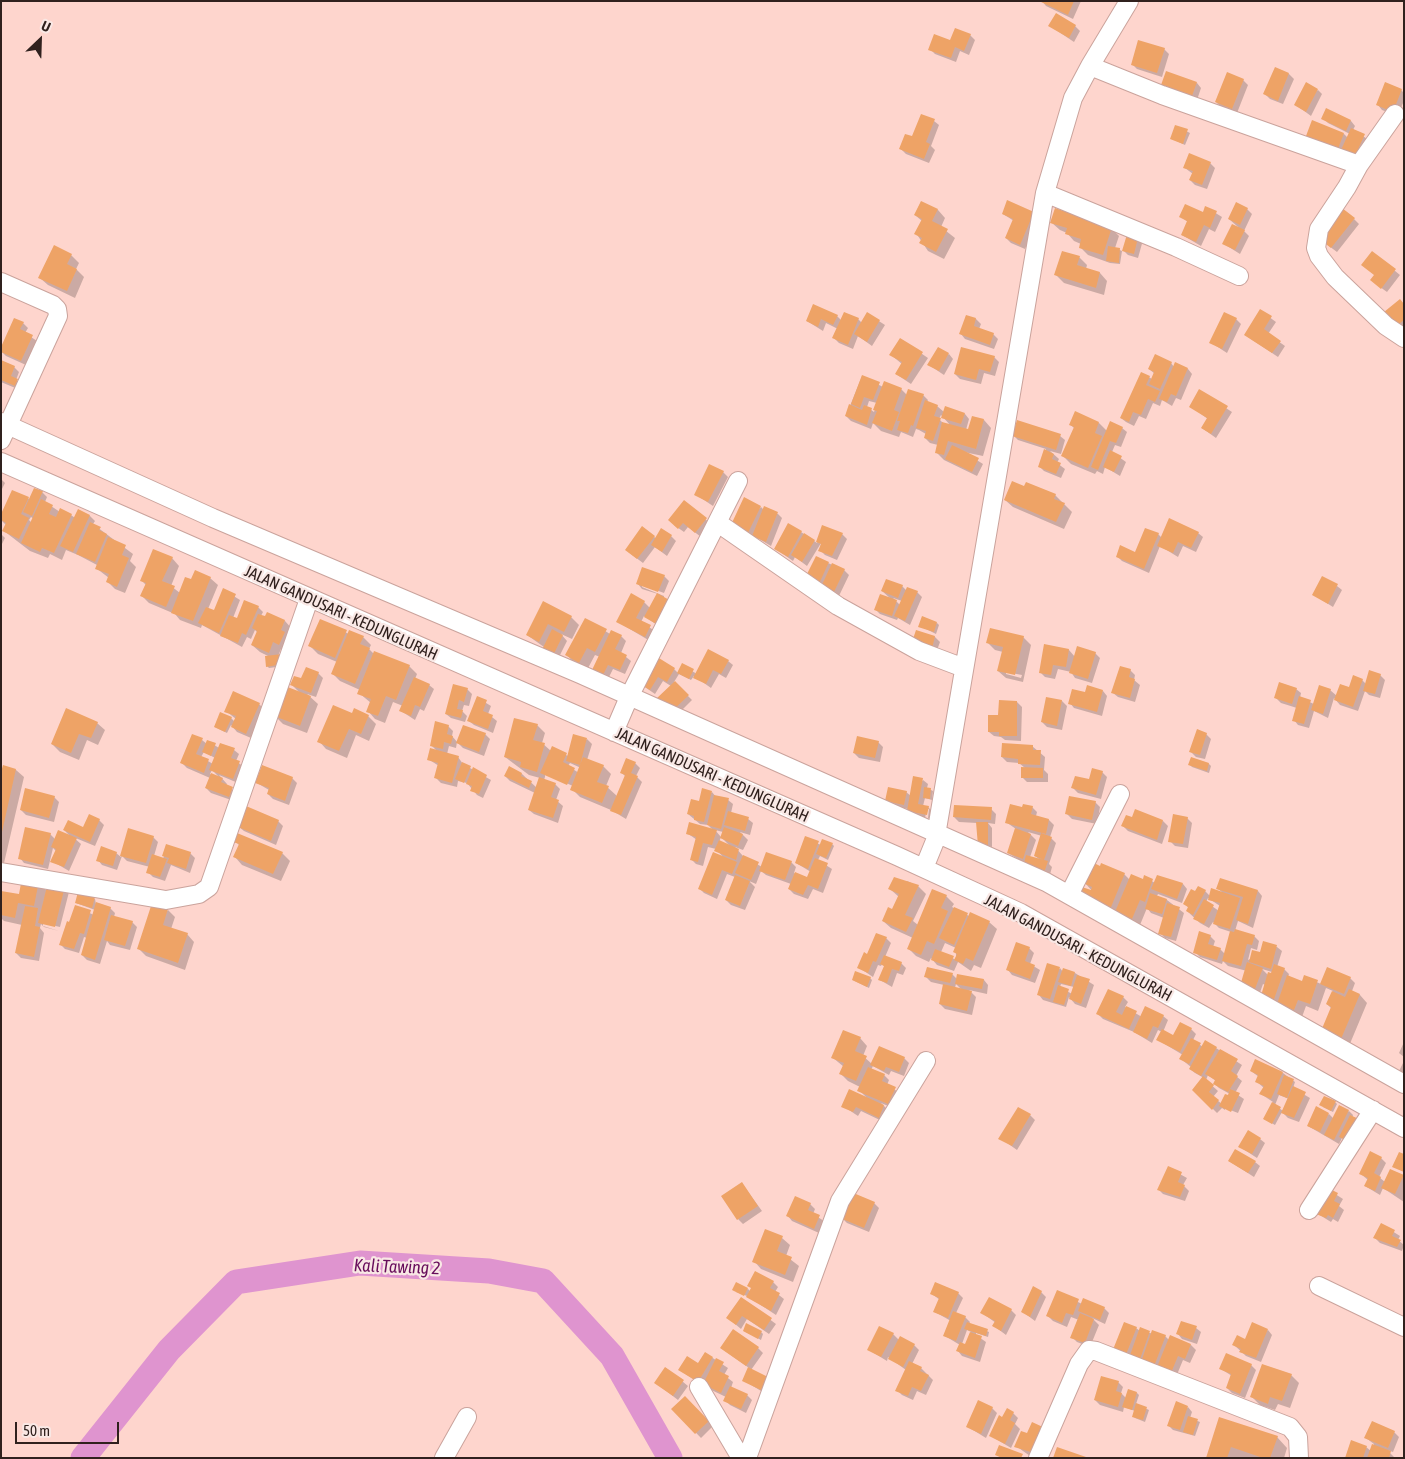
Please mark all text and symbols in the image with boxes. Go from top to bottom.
north arrow [15,15,65,65]
text: U [39,17,53,35]
street label: JALAN GANDUSARI - KEDUNGLURAH [241,562,441,664]
street label: JALAN GANDUSARI - KEDUNGLURAH [612,724,812,826]
street label: JALAN GANDUSARI - KEDUNGLURAH [981,890,1175,1006]
water label: Kali Tawing 2 [353,1255,441,1279]
scale bar [18,1412,121,1444]
text: 50 m [23,1422,50,1439]

